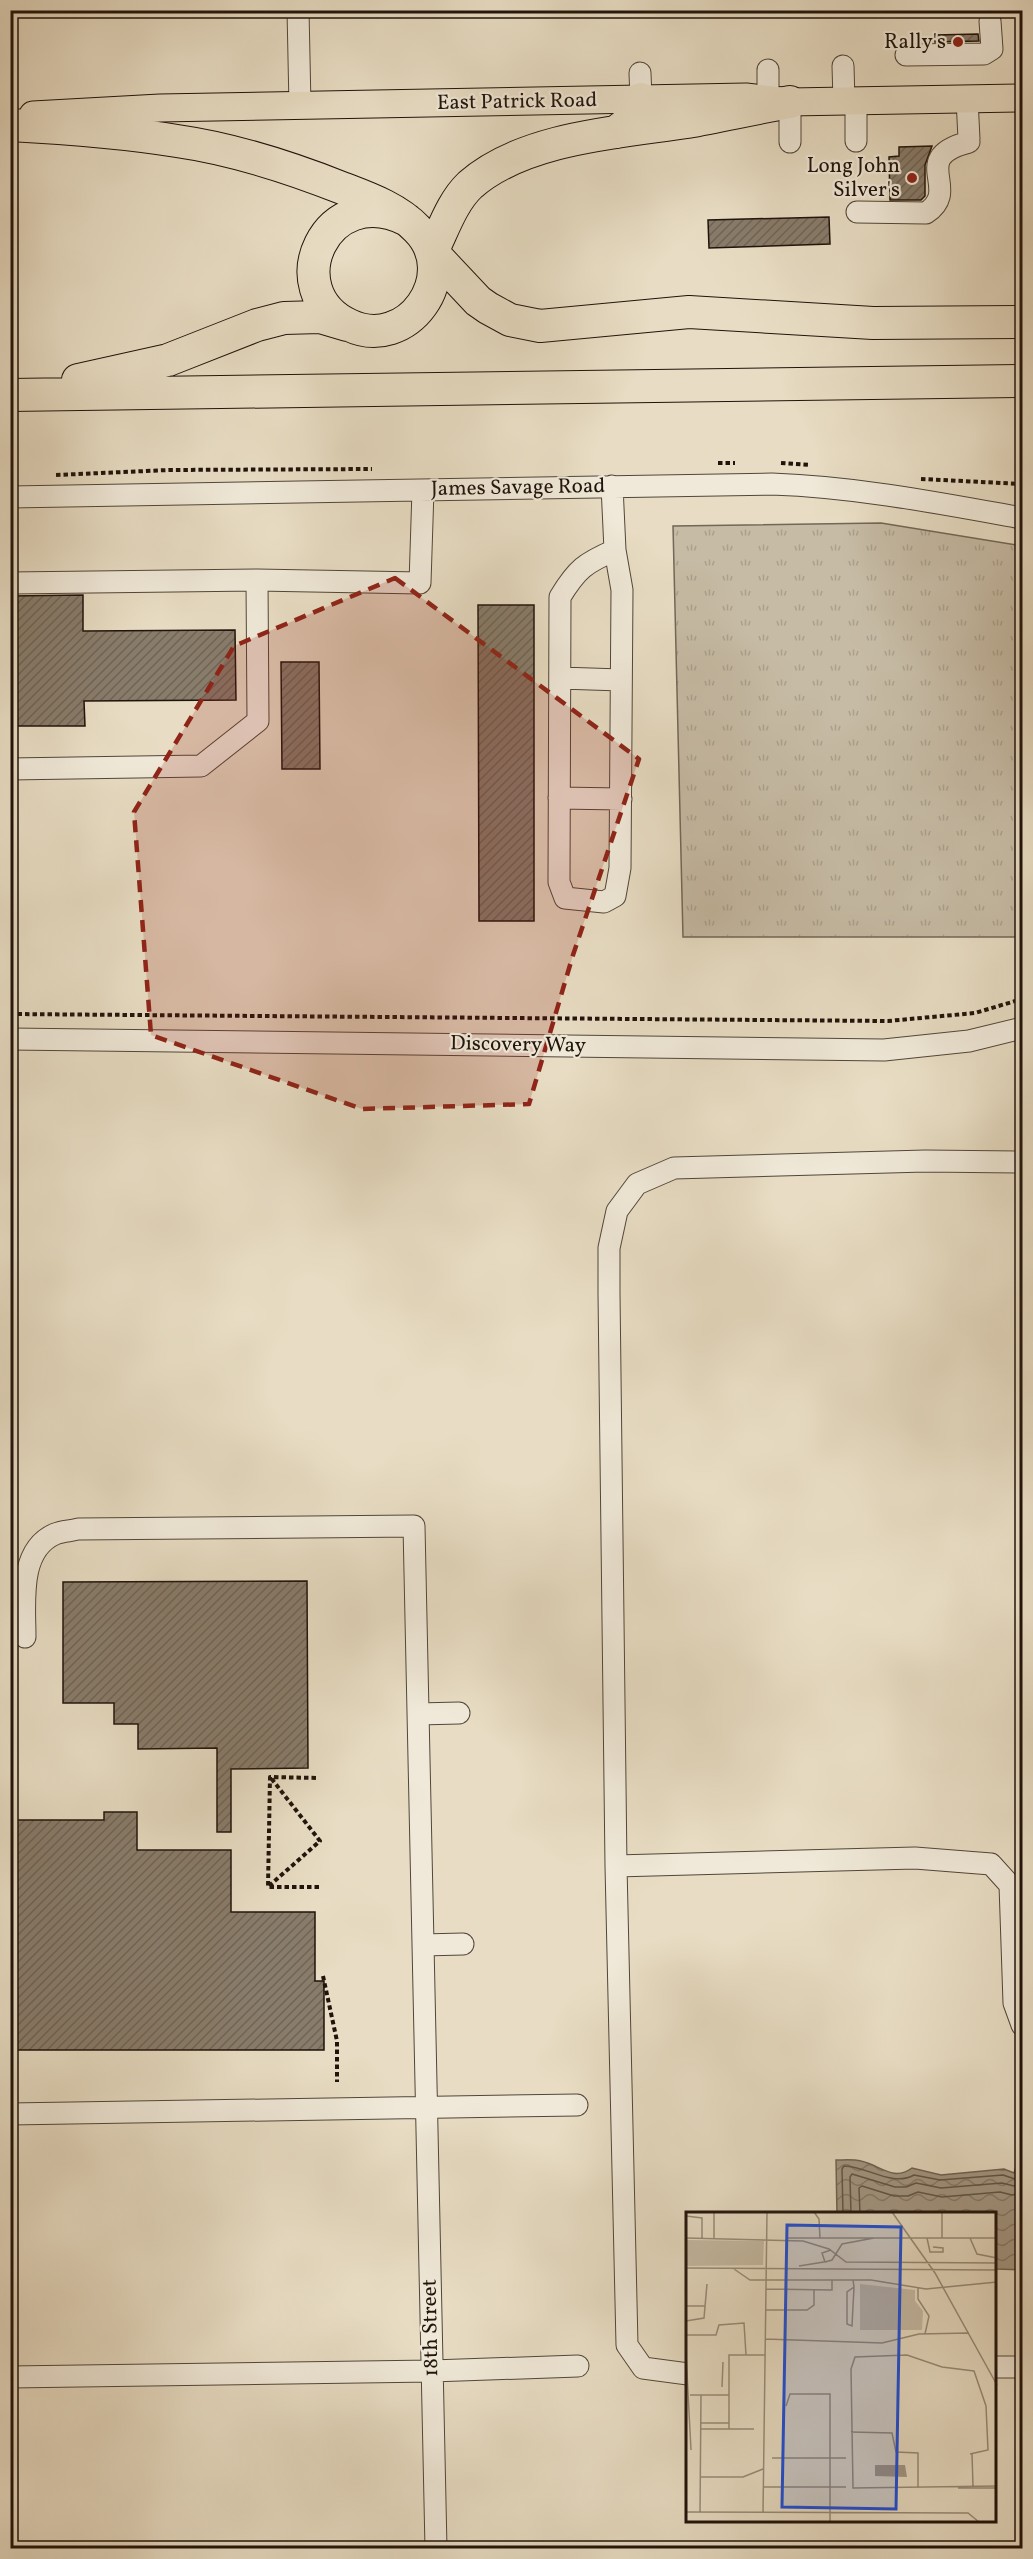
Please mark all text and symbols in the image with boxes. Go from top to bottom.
place label: Rally's [884,28,946,57]
marker: Rally's [951,35,965,49]
street label: East Patrick Road [437,86,597,118]
place label: Long John Silver's [807,152,900,205]
marker: Long John Silver's [905,171,919,185]
street label: James Savage Road [431,472,605,504]
street label: Discovery Way [450,1029,587,1061]
inset map [686,2212,997,2523]
street label: 18th Street [416,2279,446,2377]

